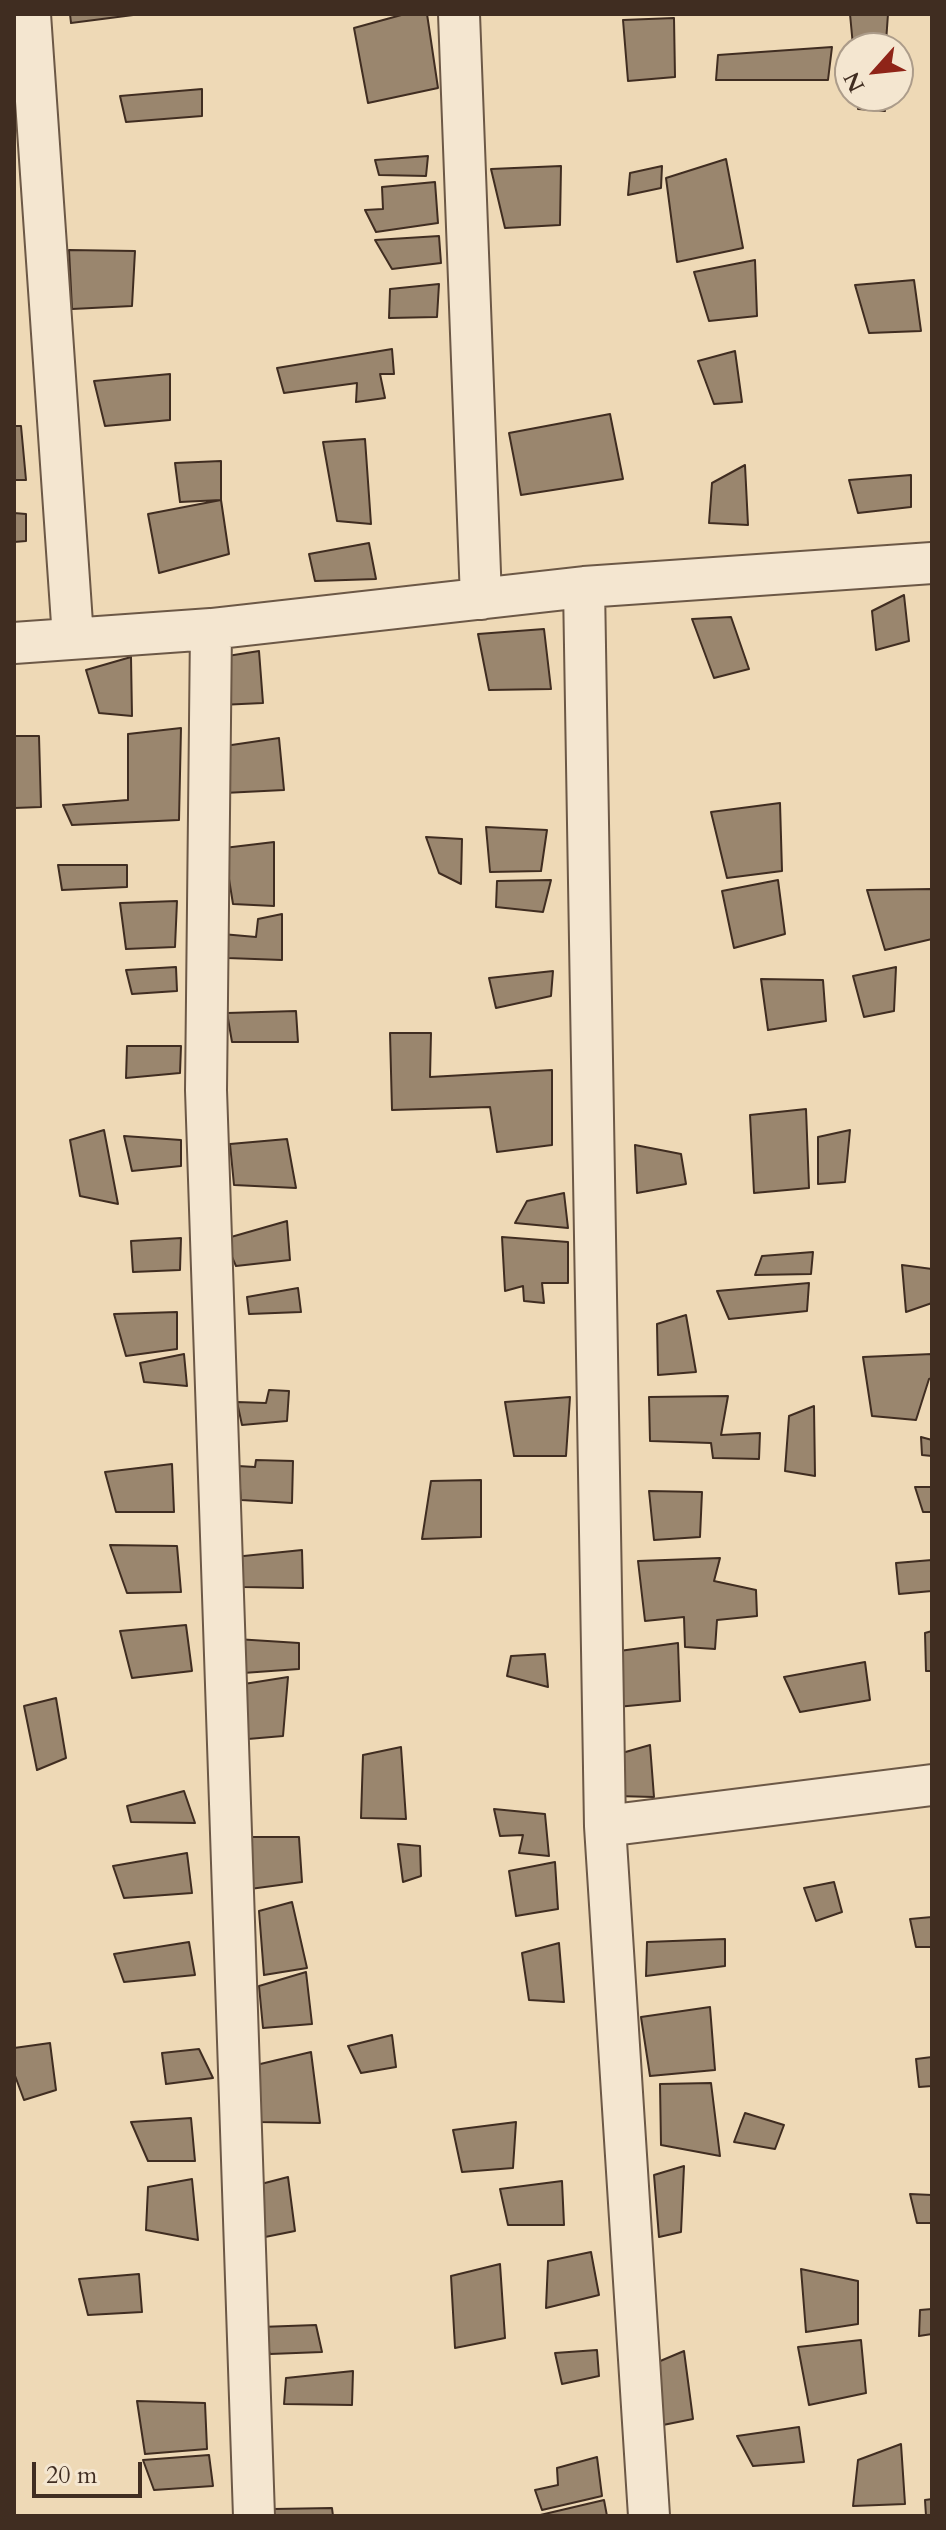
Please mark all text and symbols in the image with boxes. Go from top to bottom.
north arrow [834,32,914,112]
text: N [837,67,872,97]
scale bar [36,2446,146,2496]
text: 20 m [46,2459,97,2492]

